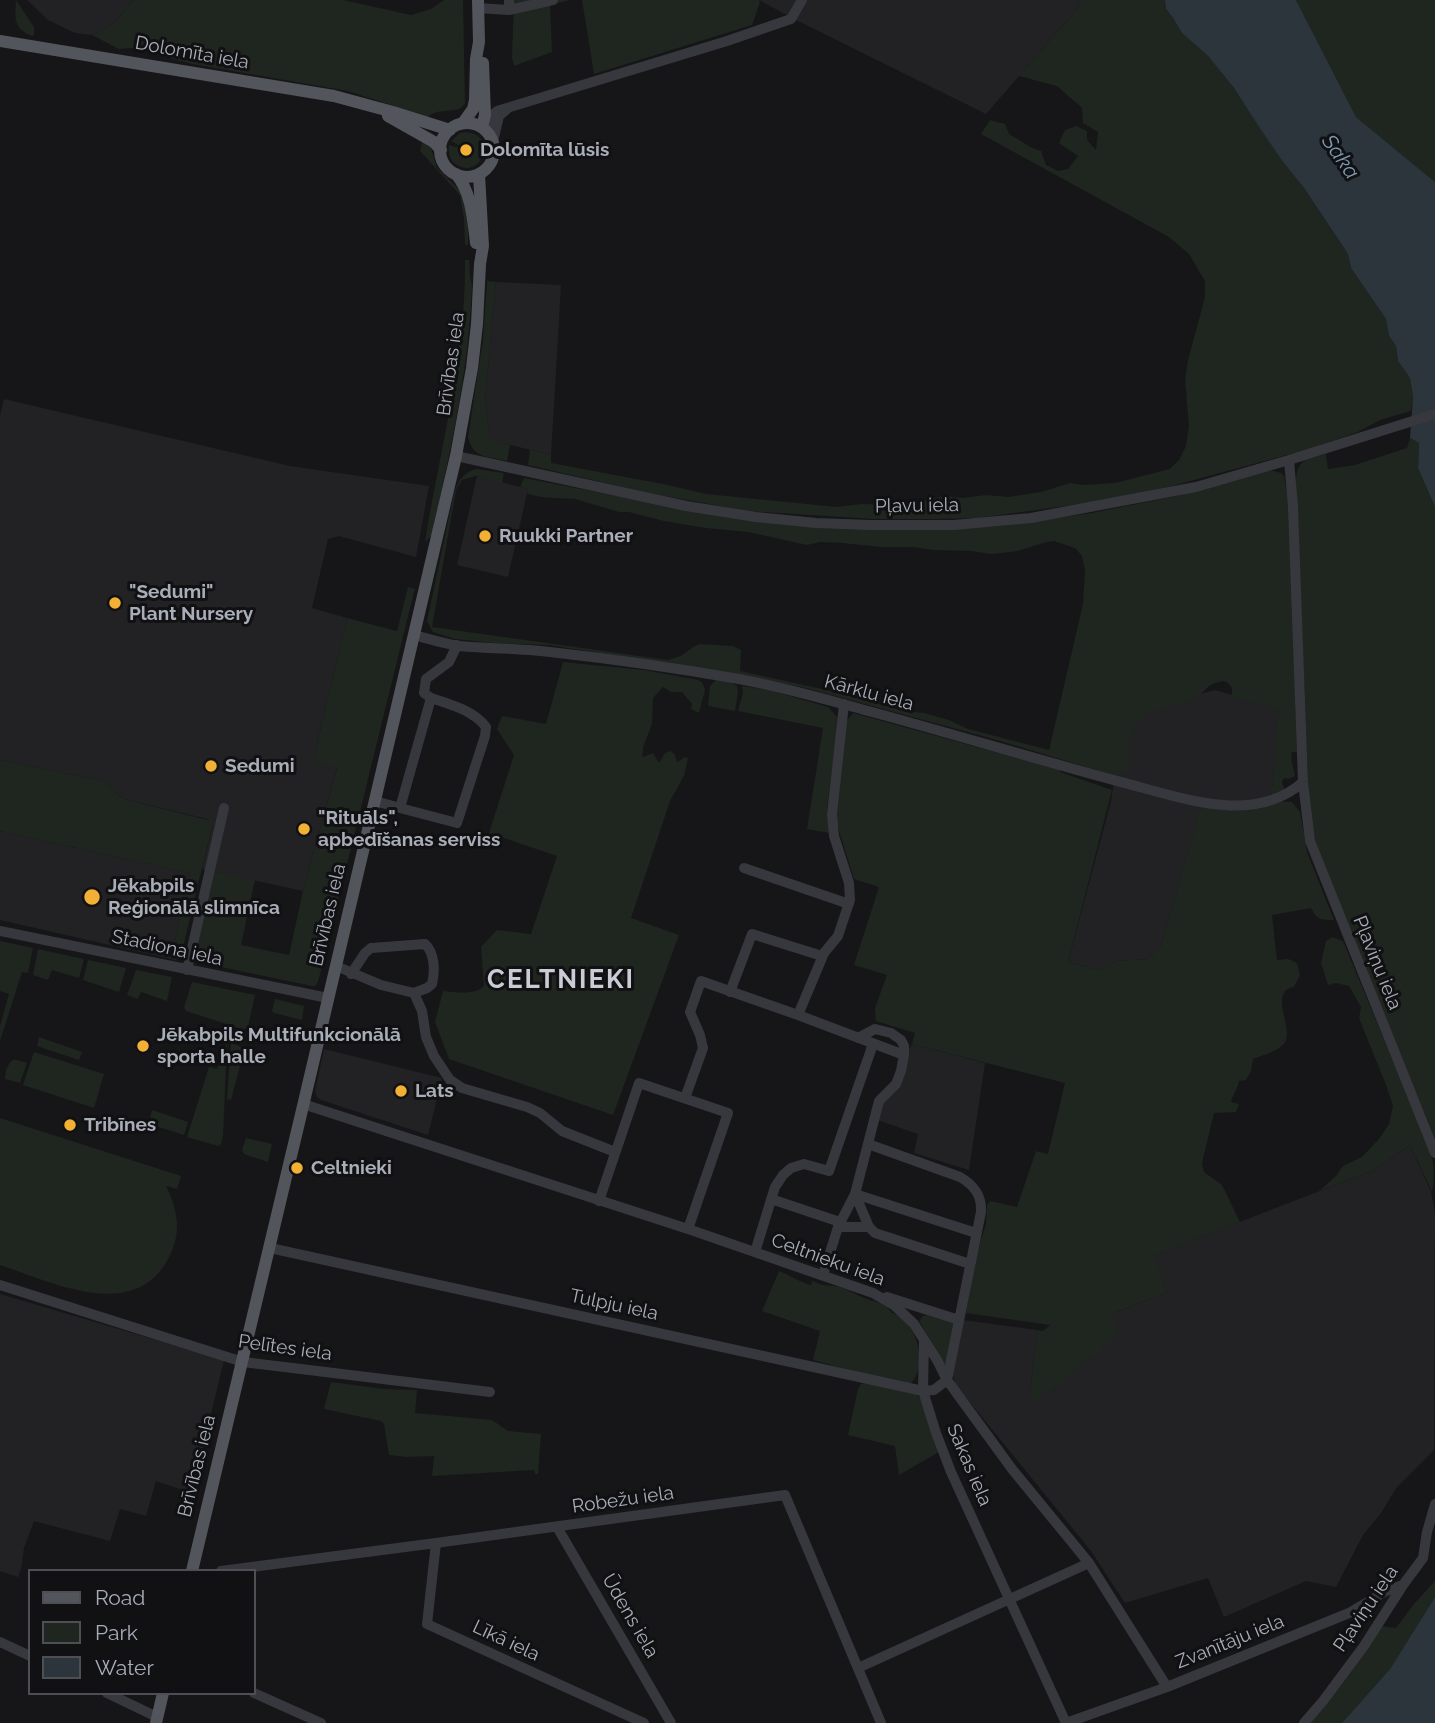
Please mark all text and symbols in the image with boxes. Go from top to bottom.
street label: Dolomīta iela [133,32,251,74]
water label: Saka [1316,130,1364,184]
place label: Dolomīta lūsis [480,139,609,161]
marker: Dolomīta lūsis [458,142,474,158]
street label: Brīvības iela [432,311,470,417]
street label: Pļavu iela [875,494,959,518]
place label: Ruukki Partner [499,525,633,547]
marker: Ruukki Partner [477,528,493,544]
place label: "Sedumi" Plant Nursery [129,581,253,625]
marker: "Sedumi" Plant Nursery [107,595,123,611]
street label: Kārklu iela [822,670,916,716]
place label: Sedumi [225,755,295,777]
marker: Sedumi [203,758,219,774]
place label: "Rituāls", apbedīšanas serviss [318,807,500,851]
marker: "Rituāls", apbedīšanas serviss [296,821,312,837]
street label: Brīvības iela [305,861,351,969]
place label: Jēkabpils Reģionālā slimnīca [108,875,280,919]
marker: Jēkabpils Reģionālā slimnīca [82,887,102,907]
street label: Pļaviņu iela [1348,913,1406,1013]
street label: Stadiona iela [110,925,224,971]
district label: CELTNIEKI [488,964,634,996]
place label: Jēkabpils Multifunkcionālā sporta halle [157,1024,401,1068]
marker: Jēkabpils Multifunkcionālā sporta halle [135,1038,151,1054]
place label: Lats [415,1080,454,1102]
marker: Lats [393,1083,409,1099]
place label: Tribīnes [84,1114,156,1136]
marker: Tribīnes [62,1117,78,1133]
place label: Celtnieki [311,1157,392,1179]
marker: Celtnieki [289,1160,305,1176]
street label: Celtnieku iela [768,1229,888,1291]
street label: Tulpju iela [568,1285,660,1325]
street label: Pelītes iela [237,1330,333,1366]
street label: Brīvības iela [173,1412,221,1520]
street label: Sakas iela [941,1420,997,1510]
street label: Robežu iela [571,1482,675,1518]
street label: Pļaviņu iela [1329,1561,1403,1657]
legend [28,1569,256,1695]
street label: Ūdens iela [597,1570,663,1662]
text: Road [95,1585,145,1610]
street label: Zvanītāju iela [1172,1610,1288,1674]
street label: Līkā iela [469,1616,543,1666]
text: Park [95,1620,138,1645]
text: Water [95,1655,154,1680]

